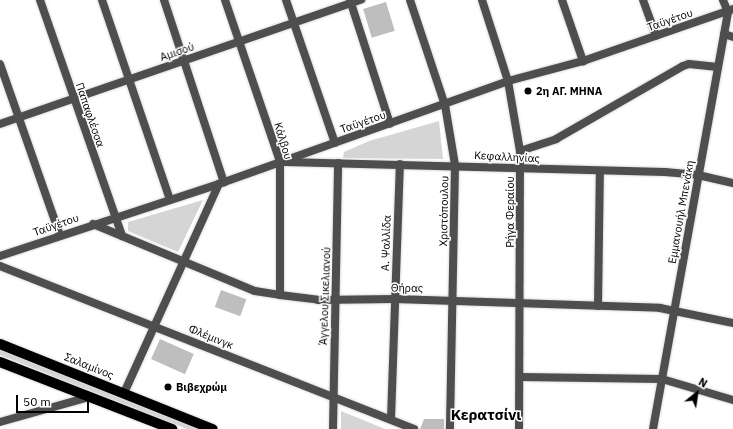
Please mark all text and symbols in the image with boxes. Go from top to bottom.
street label: Ταϋγέτου [645,6,695,34]
street label: Αμισού [158,40,196,64]
street label: Παπαφλέσσα [73,81,107,149]
place label: 2η ΑΓ. ΜΗΝΑ [536,84,602,98]
marker: 2η ΑΓ. ΜΗΝΑ [523,86,533,96]
street label: Ταϋγέτου [338,108,388,136]
street label: Κάλβου [271,121,295,161]
street label: Κεφαλληνίας [474,149,540,165]
street label: Εμμανουήλ Μπενάκη [665,159,697,265]
street label: Χριστόπουλου [437,175,451,247]
street label: Ρήγα Φεραίου [503,176,517,248]
street label: Ταϋγέτου [31,211,81,239]
street label: Α. Ψαλλίδα [378,215,394,271]
street label: Άγγελου Σικελιανού [317,247,333,345]
street label: Θήρας [391,281,423,295]
street label: Φλέμινγκ [187,322,235,352]
street label: Σαλαμίνος [62,350,116,382]
north arrow [677,373,717,413]
text: N [696,375,710,391]
place label: Βιβεχρώμ [176,380,227,394]
marker: Βιβεχρώμ [163,382,173,392]
scale bar [18,387,91,413]
text: 50 m [23,394,51,409]
district label: Κερατσίνι [451,406,521,424]

